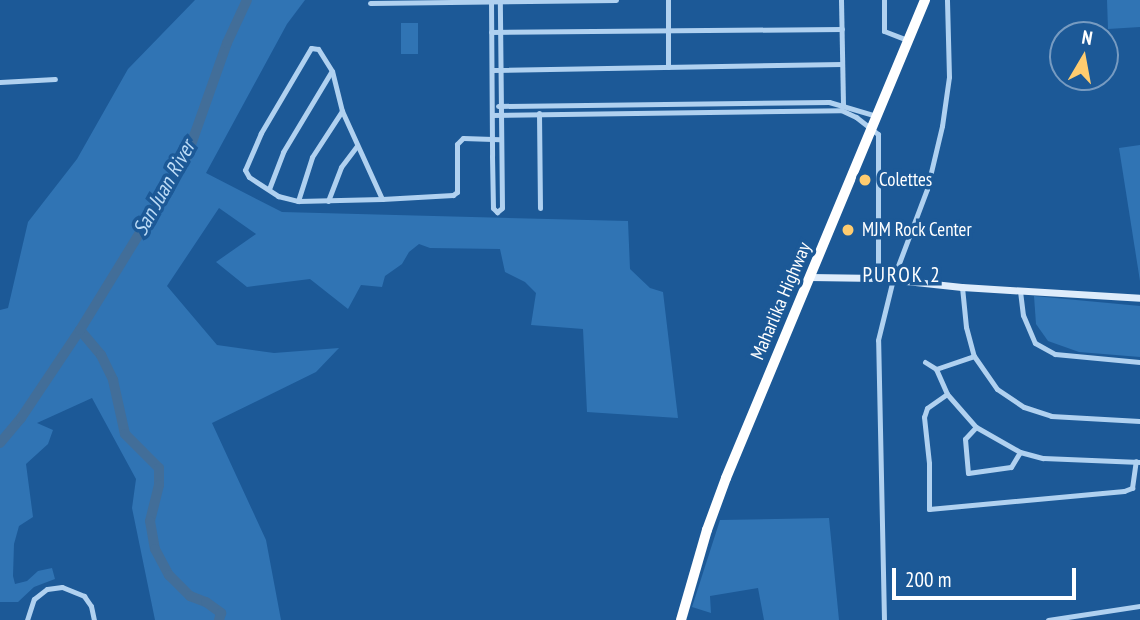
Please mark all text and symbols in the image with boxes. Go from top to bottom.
north arrow [1049,21,1119,91]
text: N [1080,25,1094,50]
water label: San Juan River [128,136,200,240]
place label: Colettes [879,169,932,191]
marker: Colettes [857,172,873,188]
place label: MJM Rock Center [862,219,972,241]
marker: MJM Rock Center [840,222,856,238]
street label: Maharlika Highway [746,239,816,363]
district label: PUROK 2 [863,262,941,288]
scale bar [895,554,1079,598]
text: 200 m [905,566,951,593]

